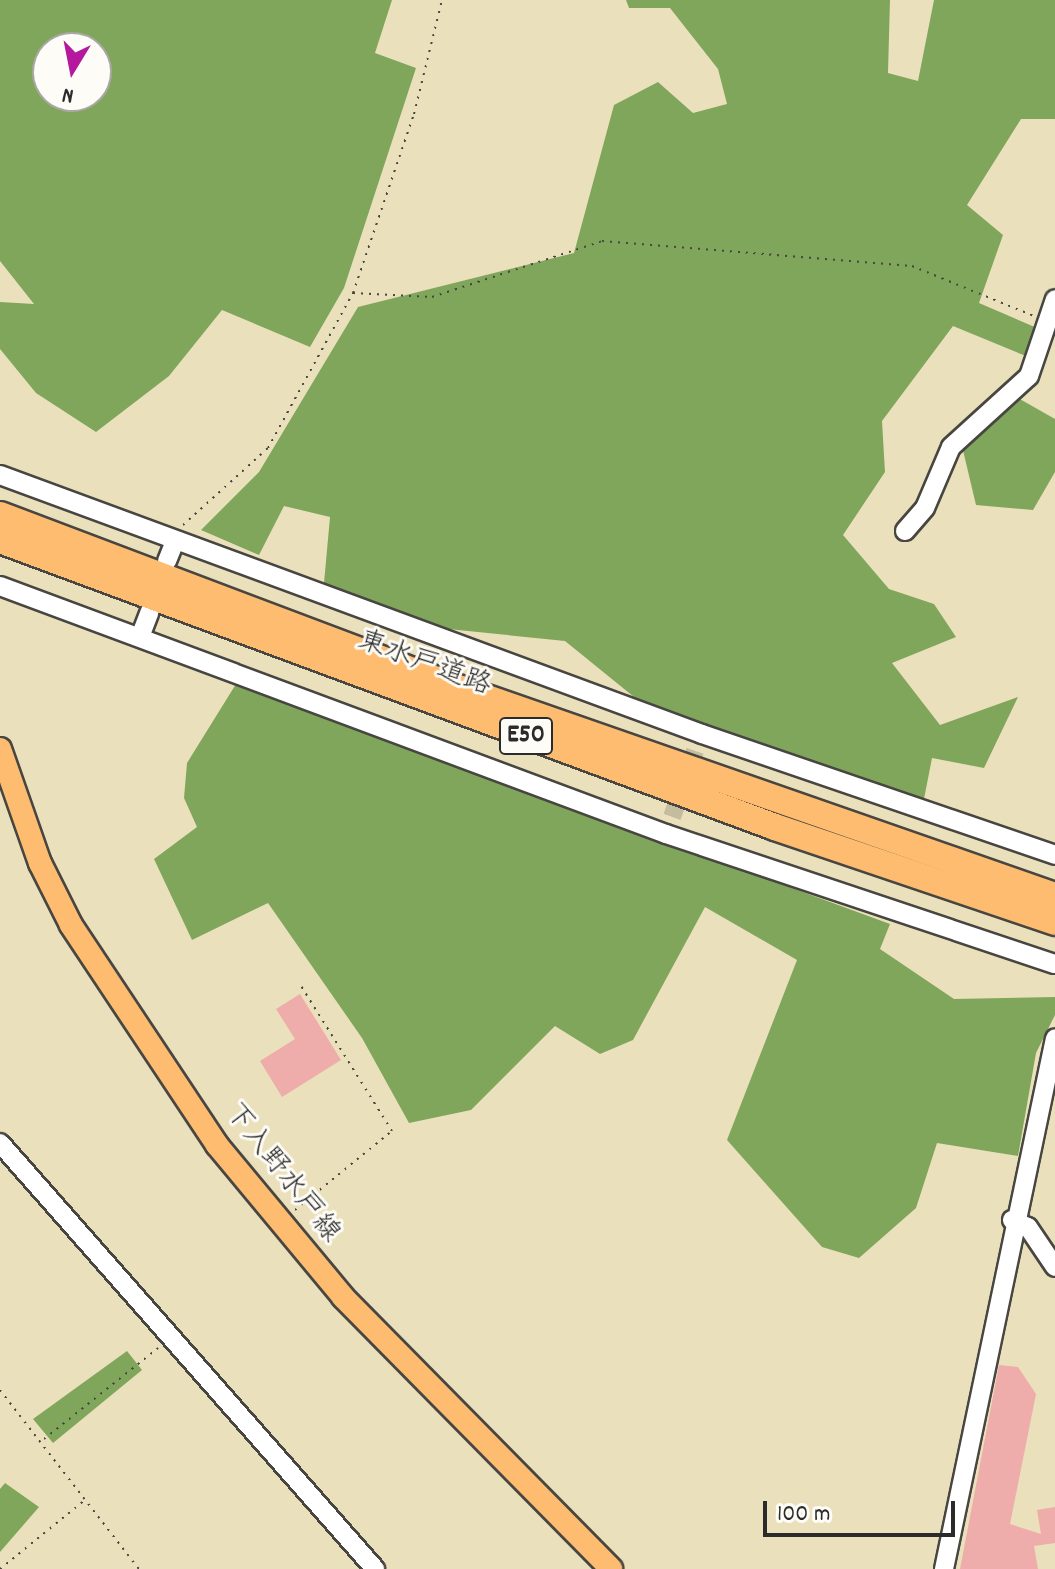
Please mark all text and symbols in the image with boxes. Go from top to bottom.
north arrow [32,32,112,112]
text: N [60,78,76,110]
street label: 東水戸道路 [352,625,496,705]
road number: E50 [498,714,554,758]
street label: 下入野水戸線 [216,1097,346,1251]
scale bar [767,1485,959,1535]
text: 100 m [777,1498,830,1532]

